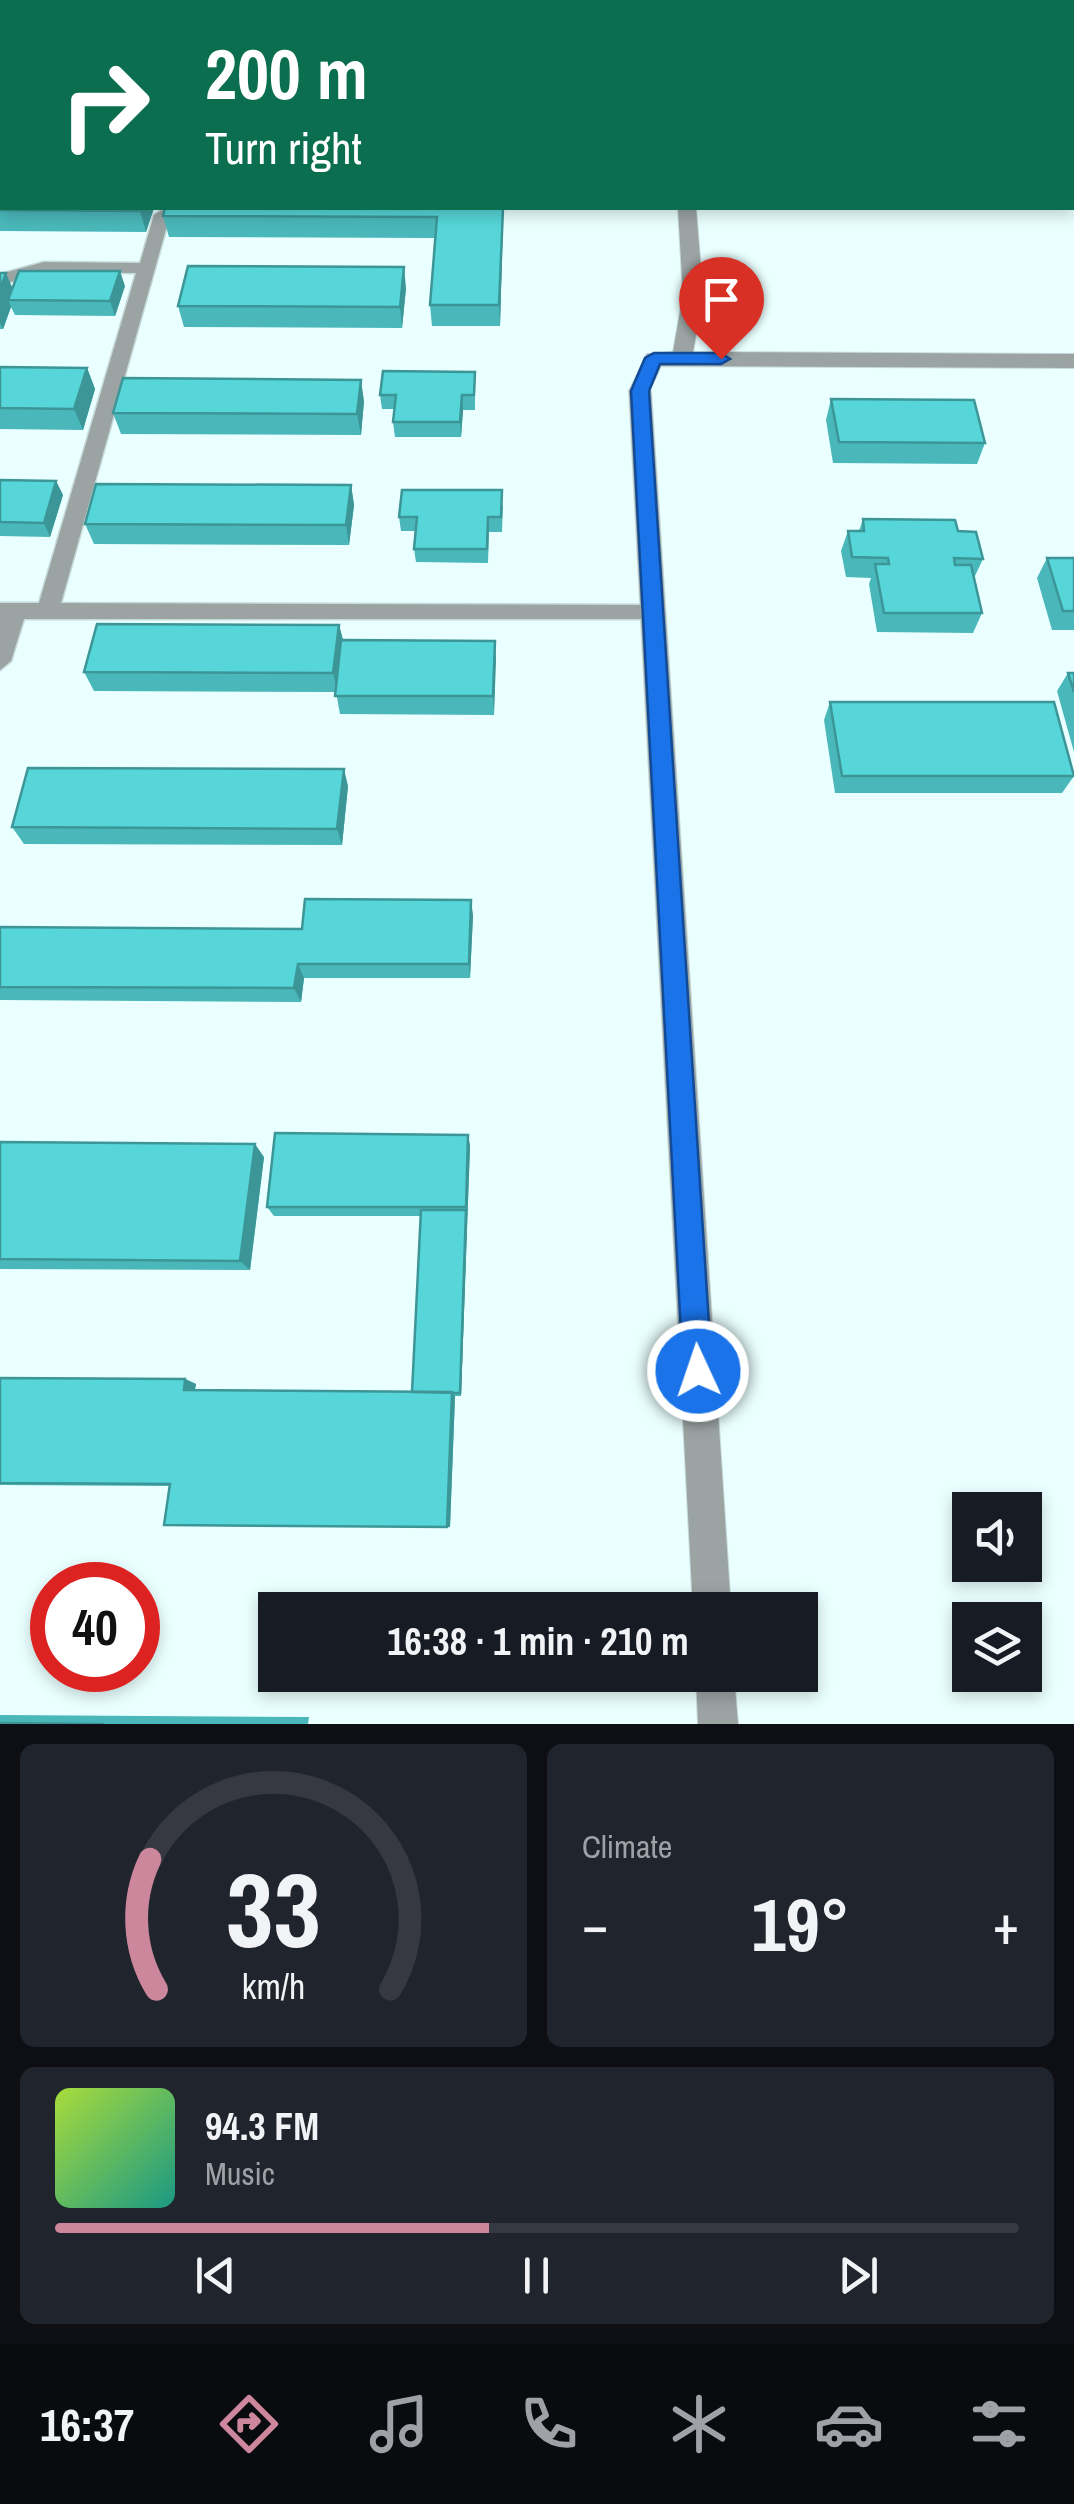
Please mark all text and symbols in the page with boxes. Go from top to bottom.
text: 200 m [205,27,368,121]
icon: right [40,40,170,170]
text: Turn right [205,117,362,178]
pin [679,257,764,360]
icon: arrive [694,272,749,327]
position arrow [646,1319,750,1423]
map controls [952,1492,1042,1692]
button: sound [952,1492,1042,1582]
speed limit sign: 40 [30,1562,160,1692]
button: layers [952,1602,1042,1692]
text: 16:38 · 1 min · 210 m [387,1616,689,1667]
text: Climate [582,1825,672,1868]
text: 33 [226,1839,321,1979]
text: 19° [751,1873,850,1974]
text: − [582,1887,608,1961]
text: + [993,1887,1019,1961]
text: km/h [242,1962,305,2010]
text: 94.3 FM [205,2101,319,2152]
text: Music [205,2152,275,2195]
icon: previous [188,2248,243,2303]
icon: pause [509,2248,564,2303]
icon: next [831,2248,886,2303]
icon: directions [214,2389,284,2459]
icon: music [364,2389,434,2459]
icon: phone [514,2389,584,2459]
icon: climate [664,2389,734,2459]
icon: car [814,2389,884,2459]
icon: filters [964,2389,1034,2459]
text: 16:37 [40,2394,134,2455]

